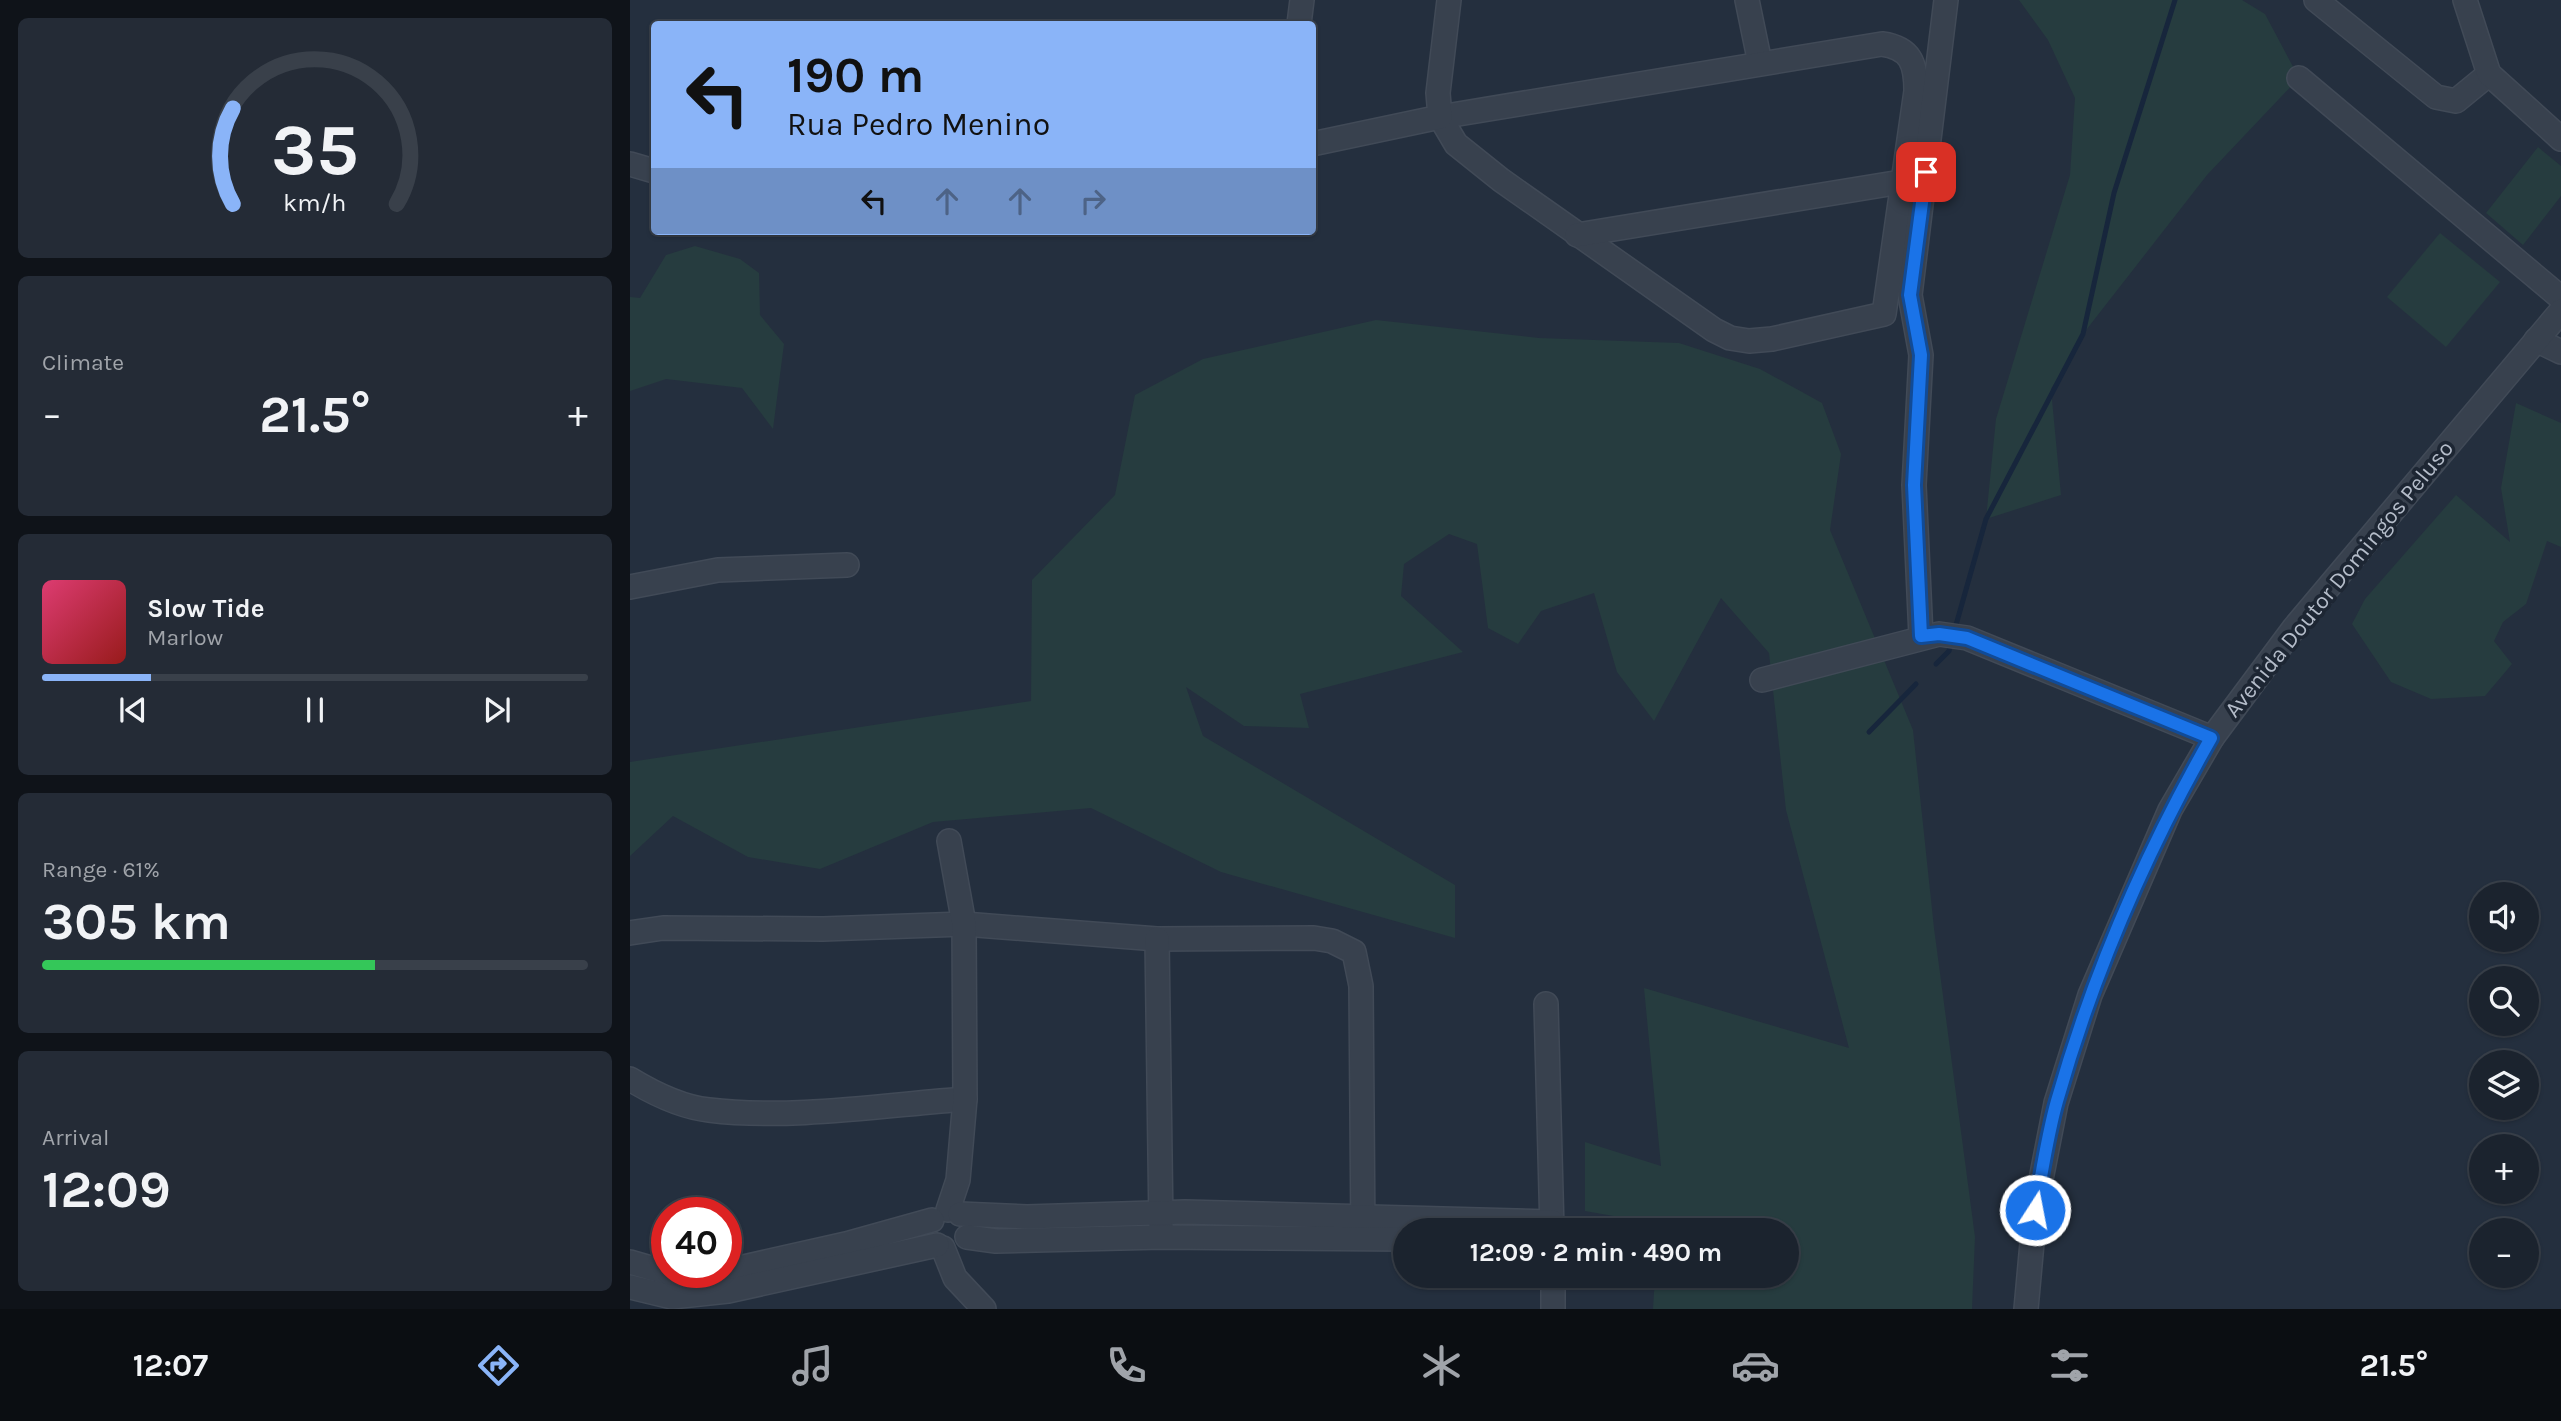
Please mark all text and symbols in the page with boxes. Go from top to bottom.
text: 190 m [787,47,924,104]
icon: left [672,49,763,140]
text: Rua Pedro Menino [787,106,1050,143]
text: 35 [271,107,359,192]
pin [1896,142,1956,202]
icon: arrive [1907,153,1945,191]
icon: left [855,182,893,220]
icon: ahead [928,182,966,220]
icon: ahead [1001,182,1039,220]
icon: right [1074,182,1112,220]
text: km/h [283,188,347,217]
text: Climate [42,349,124,376]
text: 21.5° [259,384,371,445]
text: − [42,392,62,437]
text: + [568,392,588,437]
street label: Avenida Doutor Domingos Peluso [2219,435,2459,723]
text: Slow Tide [147,593,265,624]
text: Marlow [147,624,223,651]
icon: previous [114,691,152,729]
icon: pause [296,691,334,729]
icon: next [478,691,516,729]
text: Range · 61% [42,856,160,883]
map controls [2469,882,2539,1288]
button: sound [2469,882,2539,952]
text: 305 km [42,891,231,952]
button: search [2469,966,2539,1036]
button: layers [2469,1050,2539,1120]
text: Arrival [42,1124,109,1151]
button: + [2469,1134,2539,1204]
text: 12:09 [42,1159,171,1220]
position arrow [1998,1173,2072,1247]
speed limit sign: 40 [651,1197,742,1288]
button: − [2469,1218,2539,1288]
text: 12:09 · 2 min · 490 m [1470,1237,1722,1268]
icon: directions [474,1341,523,1390]
icon: music [788,1341,837,1390]
icon: phone [1102,1341,1151,1390]
icon: climate [1417,1341,1466,1390]
icon: car [1731,1341,1780,1390]
icon: filters [2045,1341,2094,1390]
text: 12:07 [133,1347,208,1384]
text: 21.5° [2360,1347,2428,1384]

